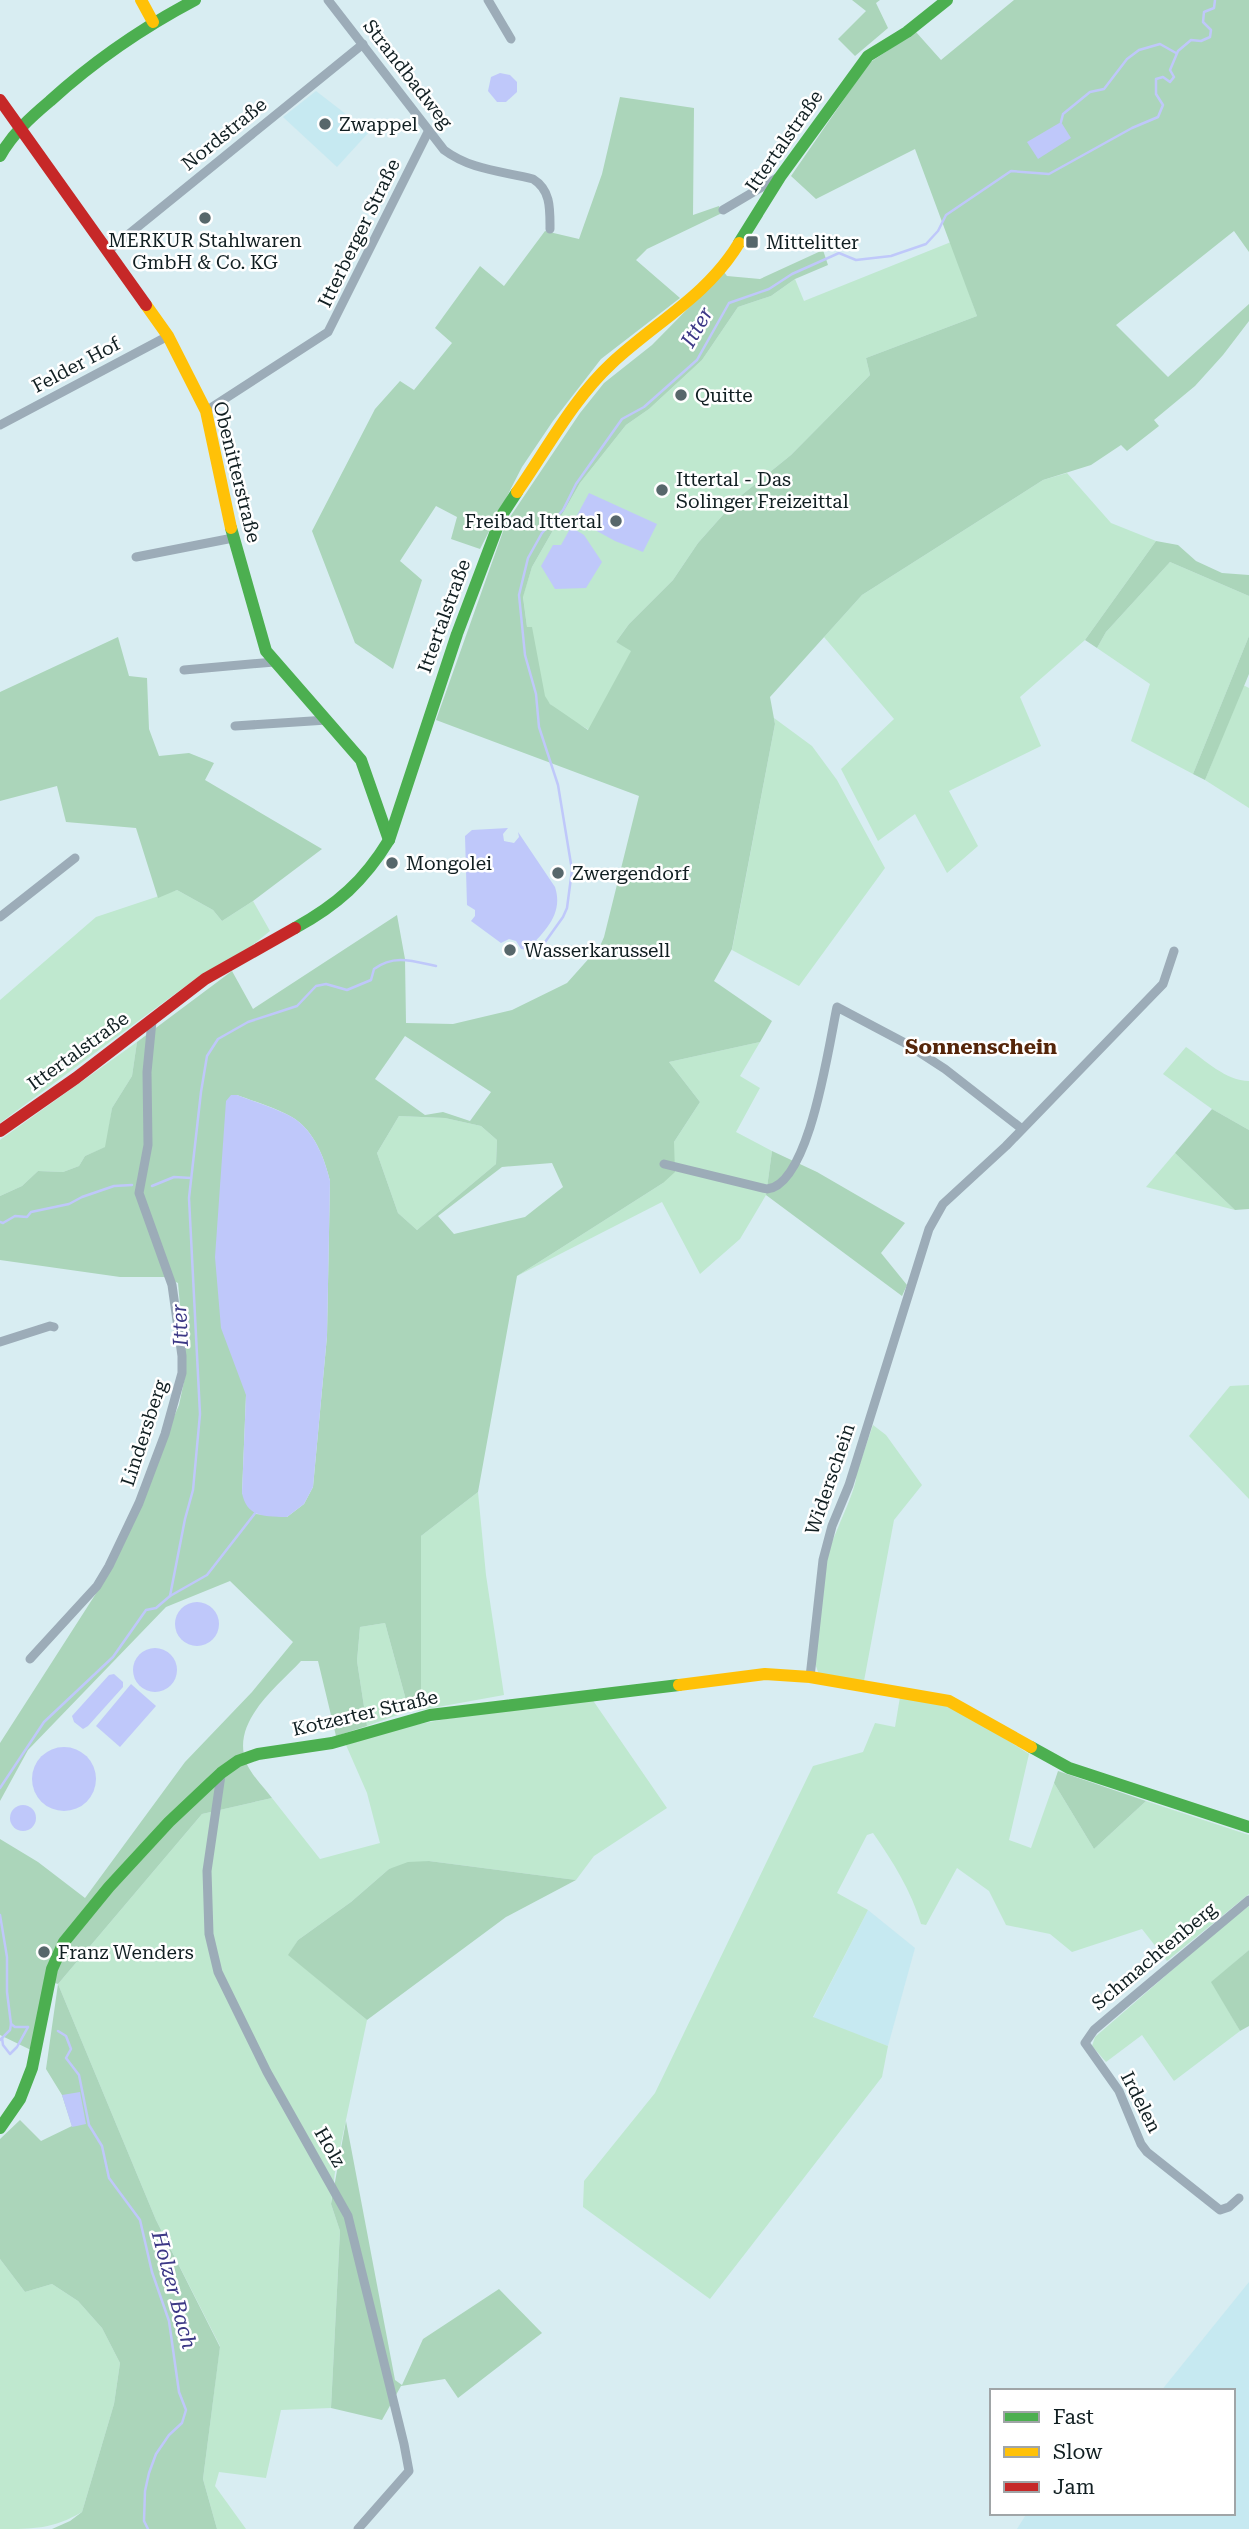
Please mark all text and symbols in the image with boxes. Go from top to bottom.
street label: Strandbadweg [358,15,458,133]
street label: Ittertalstraße [740,86,828,196]
street label: Nordstraße [177,93,271,175]
place label: Zwappel [339,113,418,136]
marker: Zwappel [317,116,333,132]
street label: Itterberger Straße [313,155,405,311]
marker: MERKUR Stahlwaren GmbH & Co. KG [197,210,213,226]
place label: MERKUR Stahlwaren GmbH & Co. KG [108,229,302,274]
place label: Mittelitter [766,231,859,254]
marker: Mittelitter [744,234,760,250]
water label: Itter [675,302,718,352]
street label: Felder Hof [28,332,125,398]
place label: Quitte [695,384,753,407]
marker: Quitte [673,387,689,403]
street label: Obenitterstraße [208,399,266,545]
place label: Ittertal - Das Solinger Freizeittal [676,468,849,513]
marker: Ittertal - Das Solinger Freizeittal [654,482,670,498]
place label: Freibad Ittertal [465,510,602,533]
marker: Freibad Ittertal [608,513,624,529]
street label: Ittertalstraße [413,556,475,676]
place label: Mongolei [406,852,492,875]
marker: Mongolei [384,855,400,871]
place label: Zwergendorf [572,862,690,885]
marker: Zwergendorf [550,865,566,881]
place label: Wasserkarussell [524,939,670,962]
marker: Wasserkarussell [502,942,518,958]
street label: Ittertalstraße [23,1007,133,1095]
district label: Sonnenschein [905,1035,1057,1059]
water label: Itter [167,1303,193,1348]
street label: Lindersberg [116,1377,172,1489]
street label: Widerschein [800,1420,860,1538]
street label: Kotzerter Straße [290,1685,440,1741]
street label: Schmachtenberg [1087,1897,1221,2015]
place label: Franz Wenders [58,1941,194,1964]
marker: Franz Wenders [36,1944,52,1960]
street label: Irdelen [1116,2067,1166,2137]
street label: Holz [310,2123,351,2171]
water label: Holzer Bach [146,2227,201,2352]
legend [990,2389,1235,2515]
text: Fast [1053,2405,1094,2429]
text: Slow [1053,2440,1103,2464]
text: Jam [1053,2475,1095,2499]

